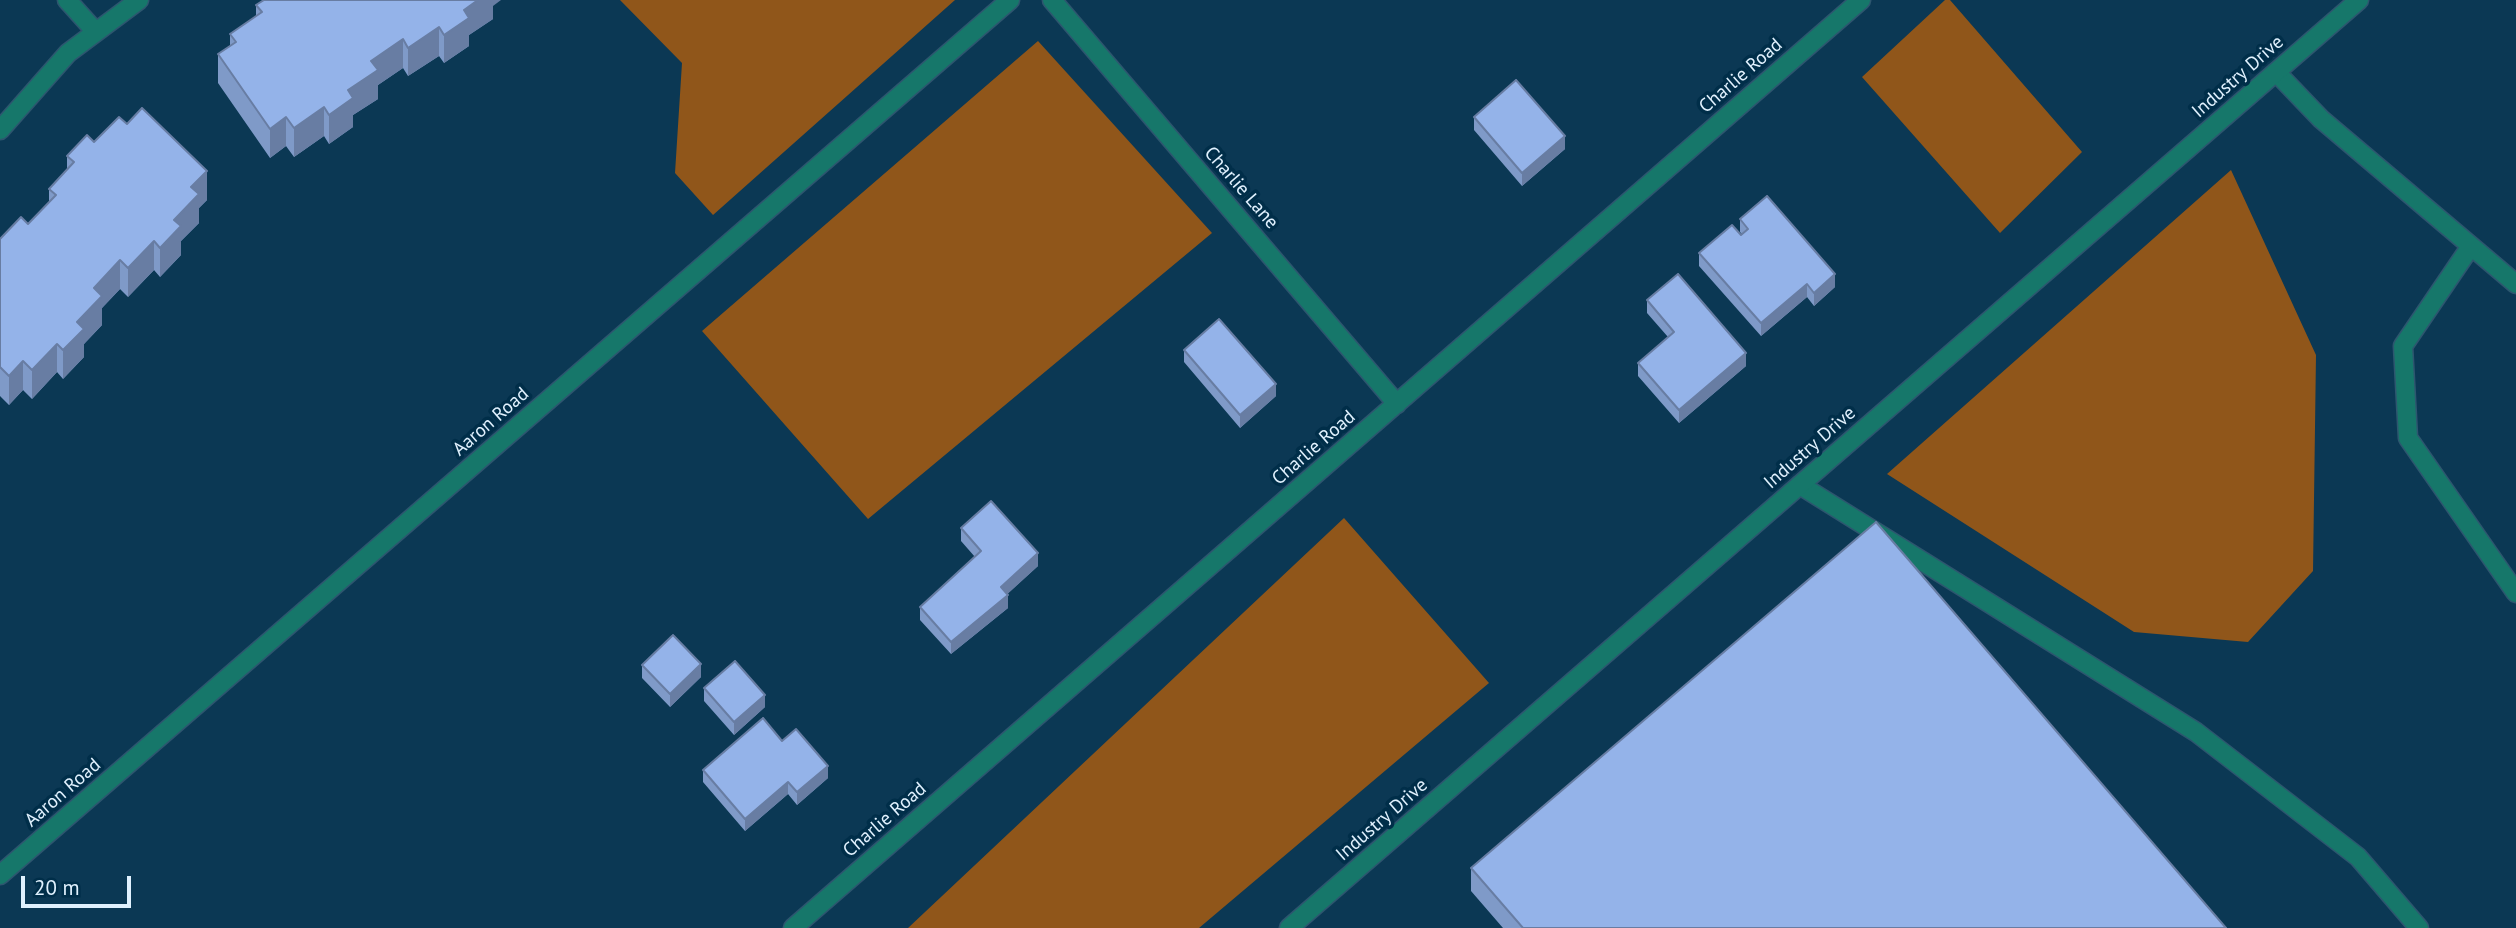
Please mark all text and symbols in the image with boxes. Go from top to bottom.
street label: Industry Drive [2188,31,2288,123]
street label: Charlie Road [1695,34,1787,118]
street label: Charlie Lane [1199,142,1283,234]
street label: Aaron Road [448,383,534,461]
street label: Industry Drive [1760,402,1860,494]
street label: Charlie Road [1268,406,1360,490]
street label: Aaron Road [20,754,106,832]
street label: Industry Drive [1332,774,1432,866]
street label: Charlie Road [839,778,931,862]
scale bar [24,862,135,906]
text: 20 m [34,874,80,901]

